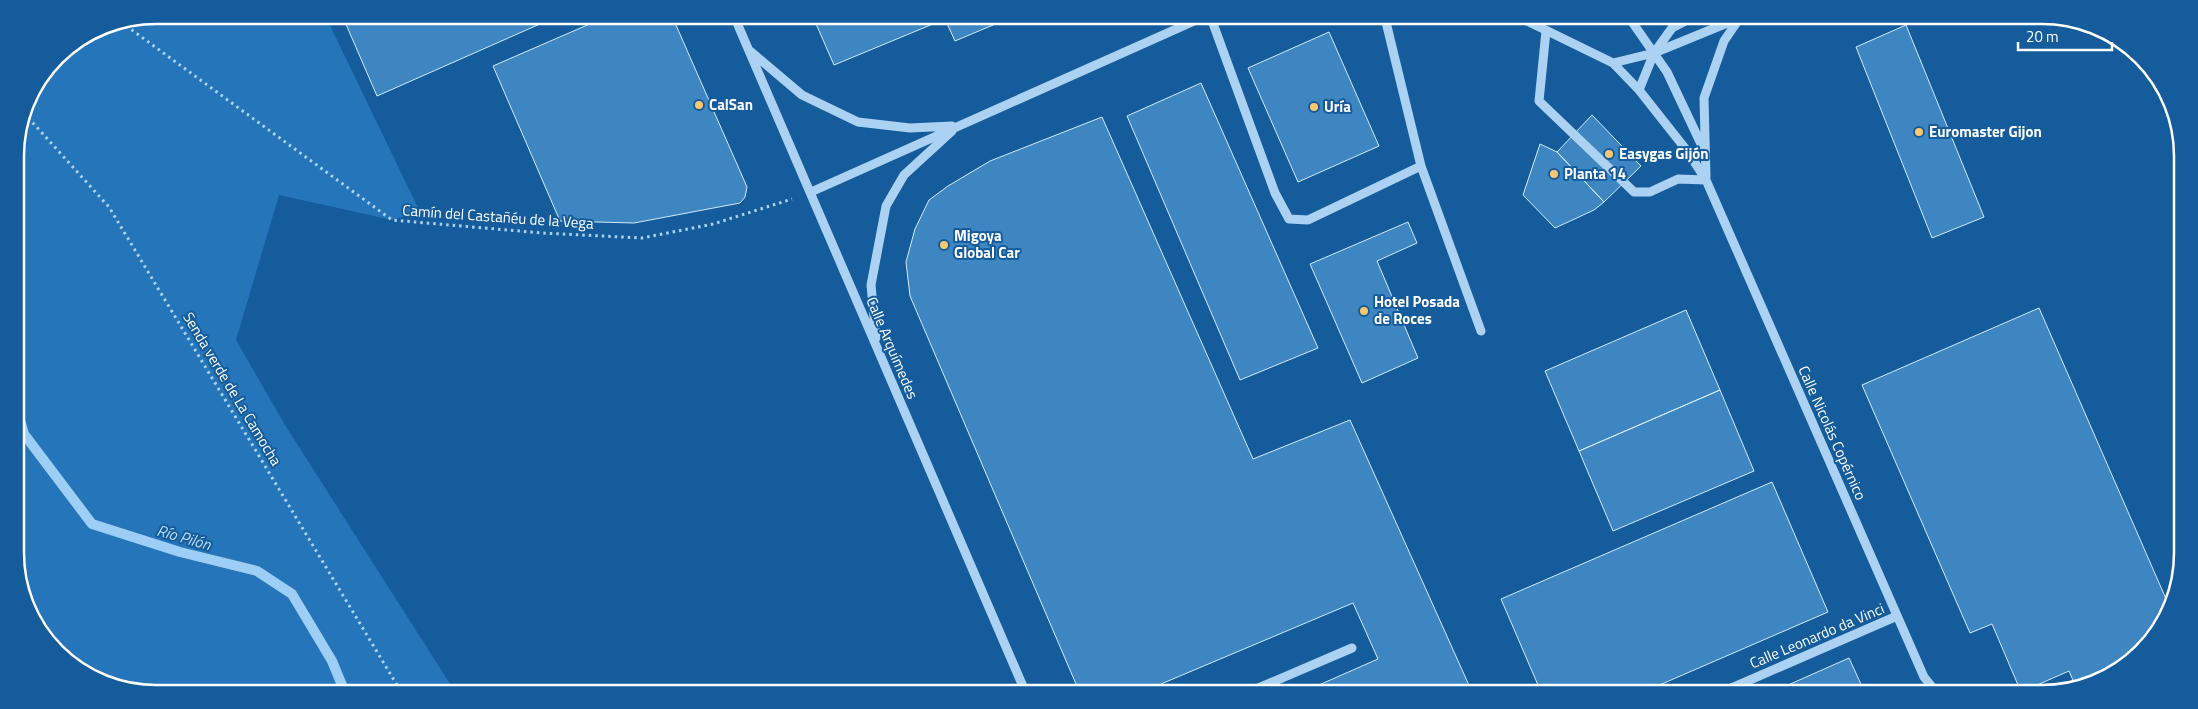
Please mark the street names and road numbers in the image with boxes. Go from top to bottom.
street label: Camín del Castañéu de la Vega [402,198,595,235]
street label: Calle Arquímedes [861,293,924,403]
street label: Senda verde de La Camocha [177,307,288,471]
street label: Calle Nicolás Copérnico [1792,362,1872,504]
street label: Calle Leonardo da Vinci [1746,597,1888,674]

